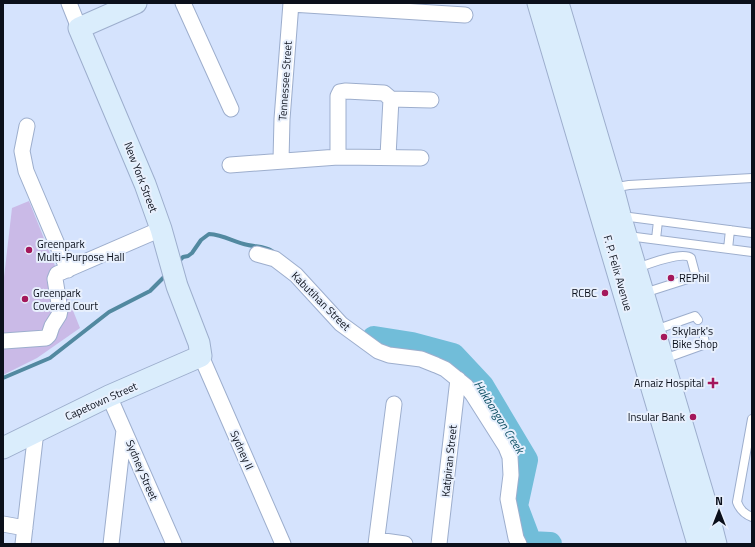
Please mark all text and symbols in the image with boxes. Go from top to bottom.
street label: Tennessee Street [274,40,296,121]
street label: New York Street [120,139,162,215]
street label: F. P. Felix Avenue [600,233,637,313]
place label: Greenpark Multi-Purpose Hall [37,236,125,265]
marker: Greenpark Multi-Purpose Hall [24,245,34,255]
street label: Kabutihan Street [288,268,354,334]
place label: REPhil [679,270,709,286]
marker: REPhil [666,273,676,283]
place label: Greenpark Covered Court [33,285,98,314]
place label: RCBC [571,285,597,301]
marker: RCBC [600,288,610,298]
marker: Greenpark Covered Court [20,294,30,304]
place label: Skylark's Bike Shop [672,323,718,352]
marker: Skylark's Bike Shop [659,332,669,342]
place label: Arnaiz Hospital [634,375,704,391]
water label: Hakbangan Creek [469,376,530,458]
marker: Arnaiz Hospital [707,377,719,389]
street label: Capetown Street [62,378,140,424]
place label: Insular Bank [628,409,686,425]
marker: Insular Bank [688,412,698,422]
street label: Katipiran Street [437,424,461,498]
street label: Sydney II [226,428,258,472]
street label: Sydney Street [122,437,162,503]
north arrow [699,491,739,531]
text: N [715,493,723,509]

